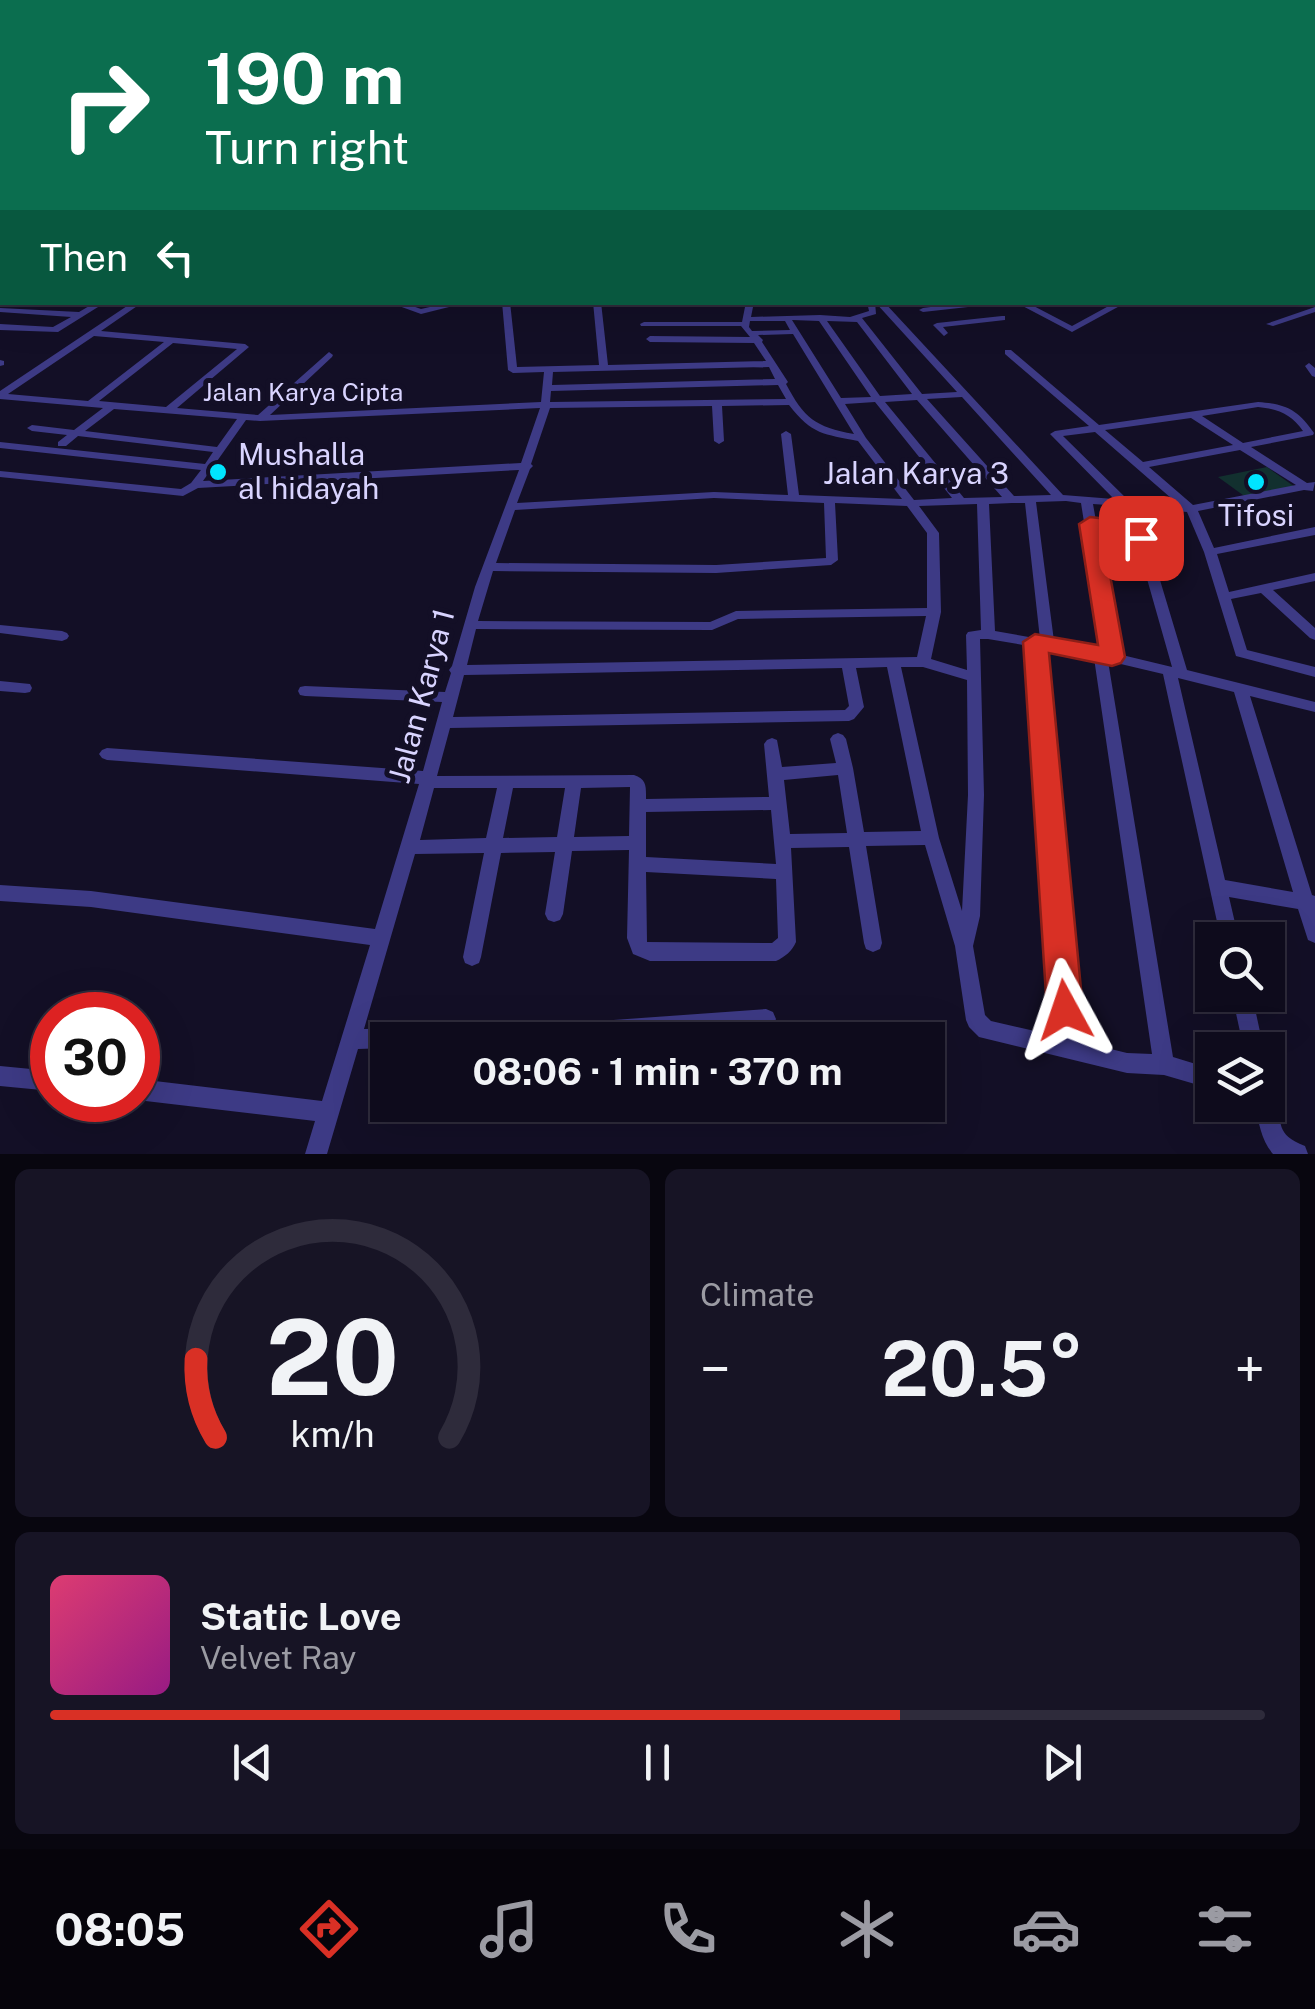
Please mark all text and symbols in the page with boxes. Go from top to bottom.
text: 190 m [205,37,404,120]
icon: right [40,40,170,170]
text: Turn right [205,121,409,174]
icon: left [148,230,203,285]
text: Then [40,235,128,280]
street label: Jalan Karya Cipta [203,377,403,407]
place label: Mushalla al hidayah [238,436,379,506]
street label: Jalan Karya 3 [823,455,1009,491]
marker: Mushalla al hidayah [207,461,229,483]
marker: Tifosi [1245,471,1267,493]
pin [1099,496,1184,581]
place label: Tifosi [1218,497,1294,533]
icon: arrive [1114,511,1169,566]
street label: Jalan Karya 1 [380,605,462,787]
map controls [1195,922,1285,1122]
button: search [1195,922,1285,1012]
position arrow [1013,958,1117,1062]
speed limit sign: 30 [30,992,160,1122]
button: layers [1195,1032,1285,1122]
text: 08:06 · 1 min · 370 m [472,1049,843,1094]
text: Climate [700,1276,814,1313]
text: 20 [266,1296,399,1418]
text: 20.5° [881,1325,1084,1413]
text: − [700,1337,731,1401]
text: + [1234,1337,1265,1401]
text: km/h [290,1413,375,1455]
text: Static Love [200,1594,402,1639]
text: Velvet Ray [200,1639,356,1676]
icon: previous [225,1735,280,1790]
icon: pause [630,1735,685,1790]
icon: next [1035,1735,1090,1790]
icon: directions [294,1894,364,1964]
icon: music [474,1894,544,1964]
icon: phone [653,1894,723,1964]
icon: climate [832,1894,902,1964]
icon: car [1011,1894,1081,1964]
icon: filters [1190,1894,1260,1964]
text: 08:05 [55,1903,185,1956]

